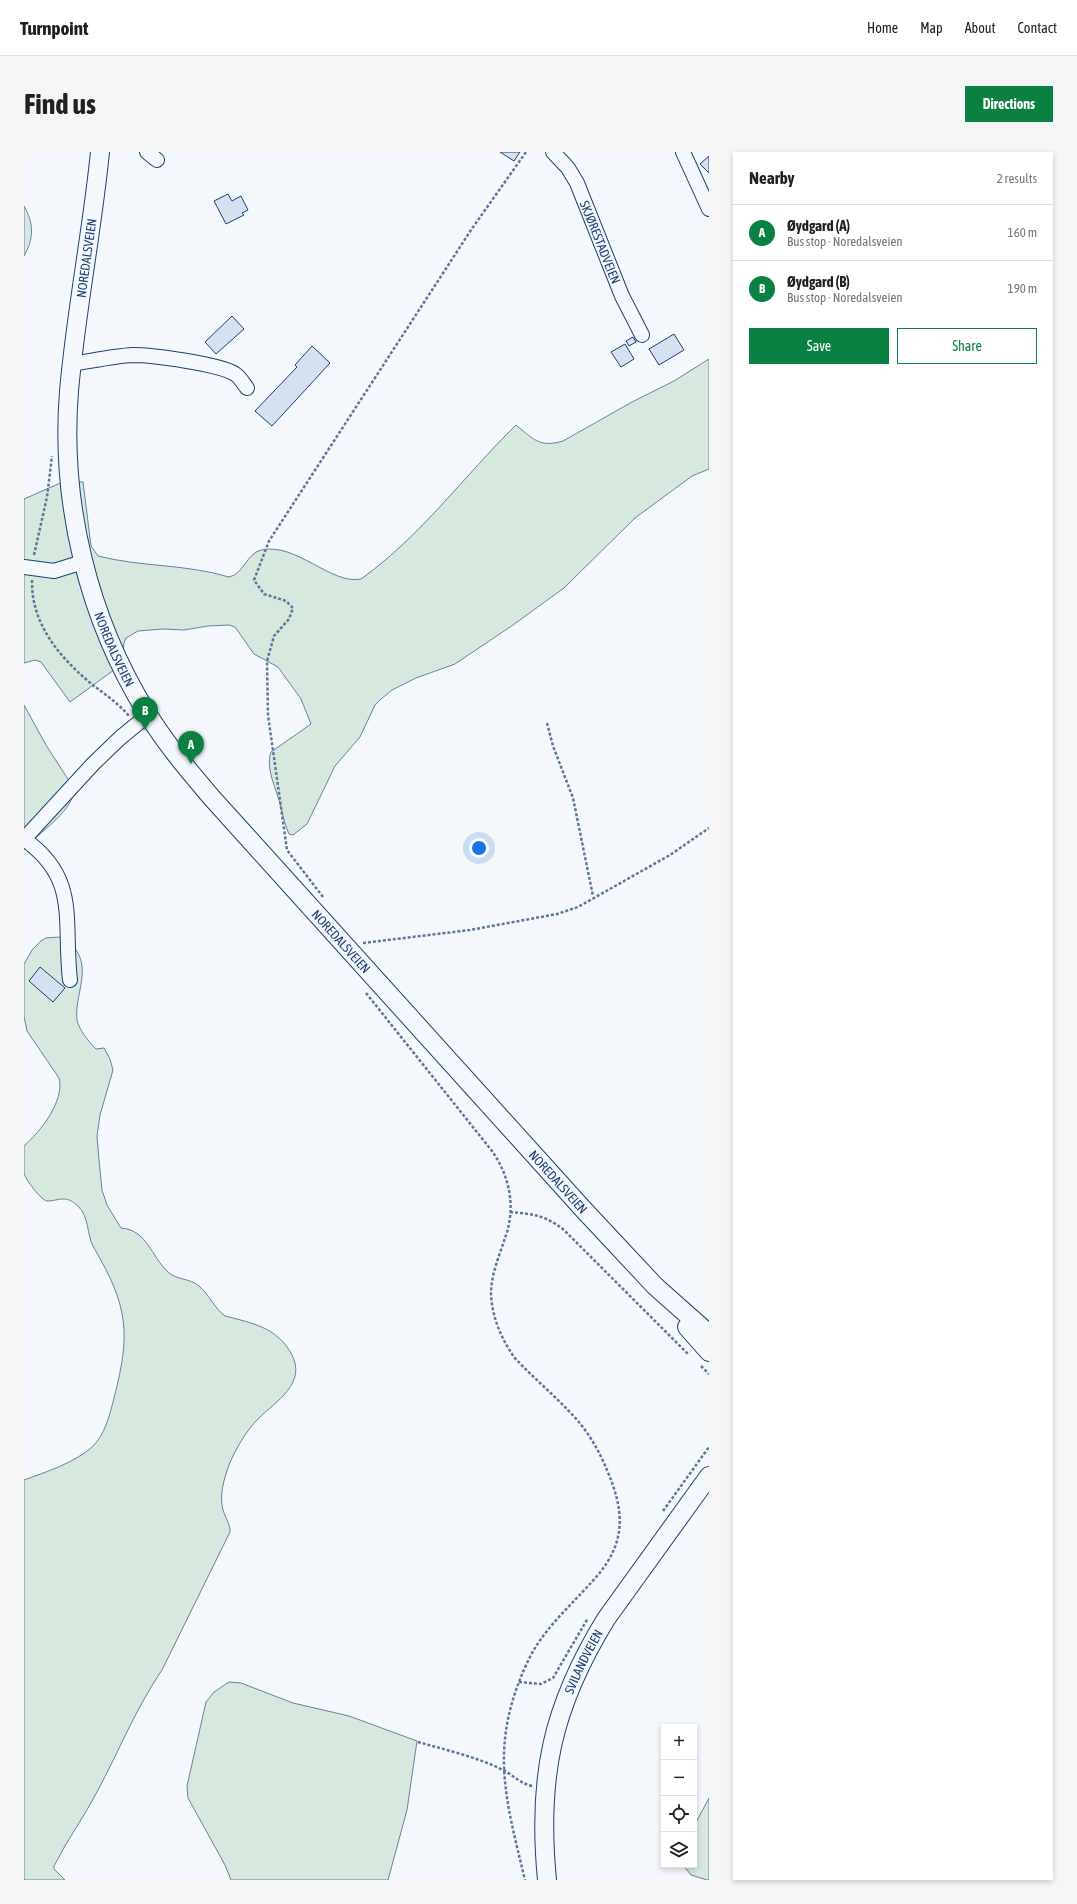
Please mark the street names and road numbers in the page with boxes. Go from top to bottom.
street label: SKJØRESTADVEIEN [577,198,623,286]
street label: NOREDALSVEIEN [74,217,99,299]
street label: NOREDALSVEIEN [91,610,137,689]
street label: NOREDALSVEIEN [309,907,373,976]
street label: NOREDALSVEIEN [526,1147,590,1217]
street label: SVILANDVEIEN [562,1627,606,1696]

